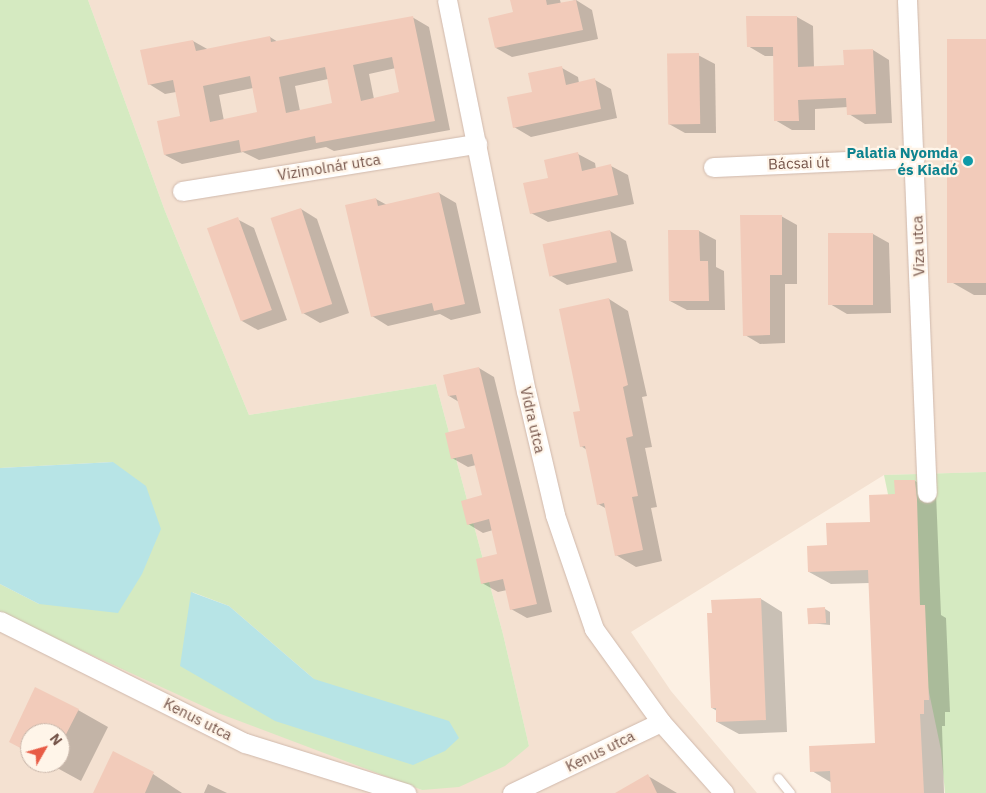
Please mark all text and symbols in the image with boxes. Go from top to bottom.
place label: Palatia Nyomda és Kiadó [846,143,958,178]
street label: Vizimolnár utca [276,150,382,184]
street label: Bácsai út [768,153,830,173]
marker: Palatia Nyomda és Kiadó [962,155,974,167]
street label: Viza utca [908,215,928,277]
street label: Vidra utca [517,385,549,455]
street label: Kenus utca [161,694,235,744]
north arrow [20,723,70,773]
street label: Kenus utca [563,727,637,775]
text: N [46,730,66,749]

